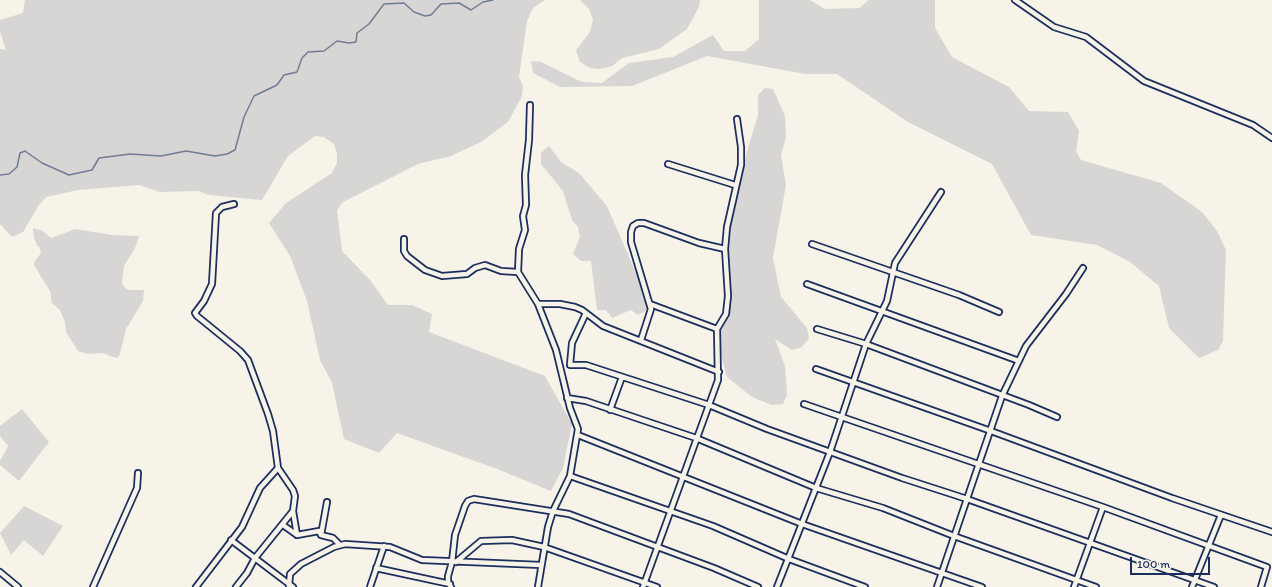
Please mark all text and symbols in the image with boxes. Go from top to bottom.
scale bar [1132,549,1212,575]
text: 100 m [1137,557,1170,571]

